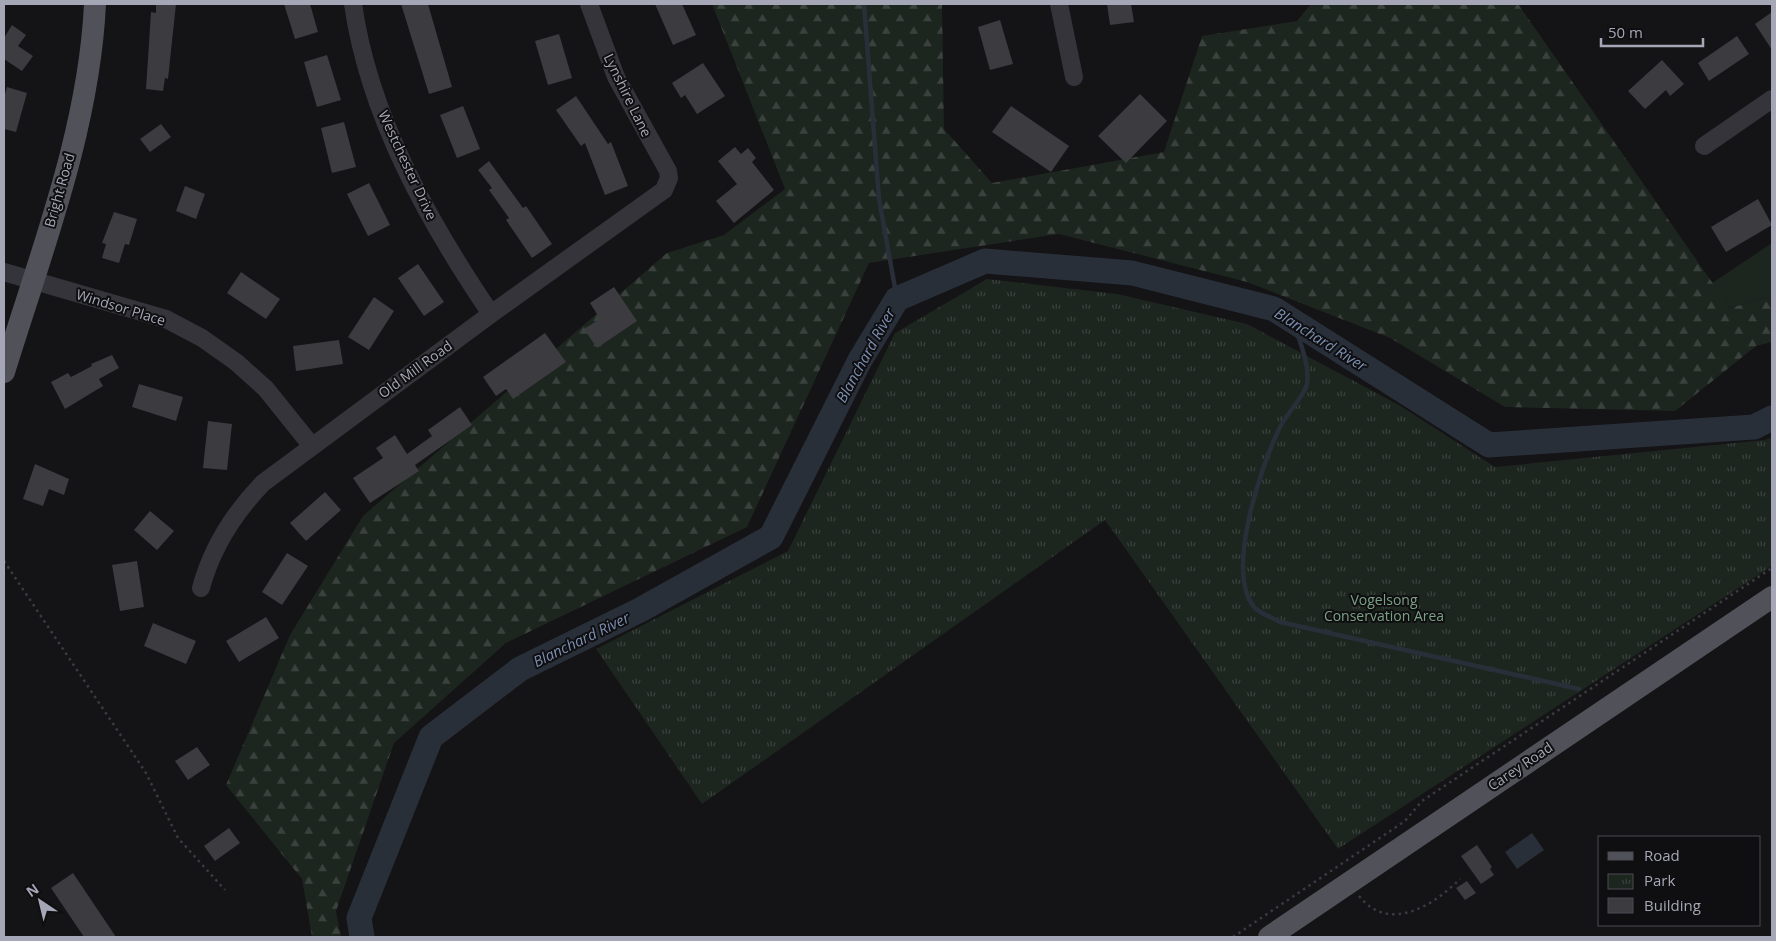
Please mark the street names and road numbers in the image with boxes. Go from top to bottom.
street label: Lynshire Lane [600,50,656,140]
street label: Westchester Drive [374,107,442,223]
street label: Bright Road [39,151,79,229]
street label: Windsor Place [74,284,168,330]
street label: Old Mill Road [374,336,456,402]
street label: Carey Road [1484,737,1556,795]

